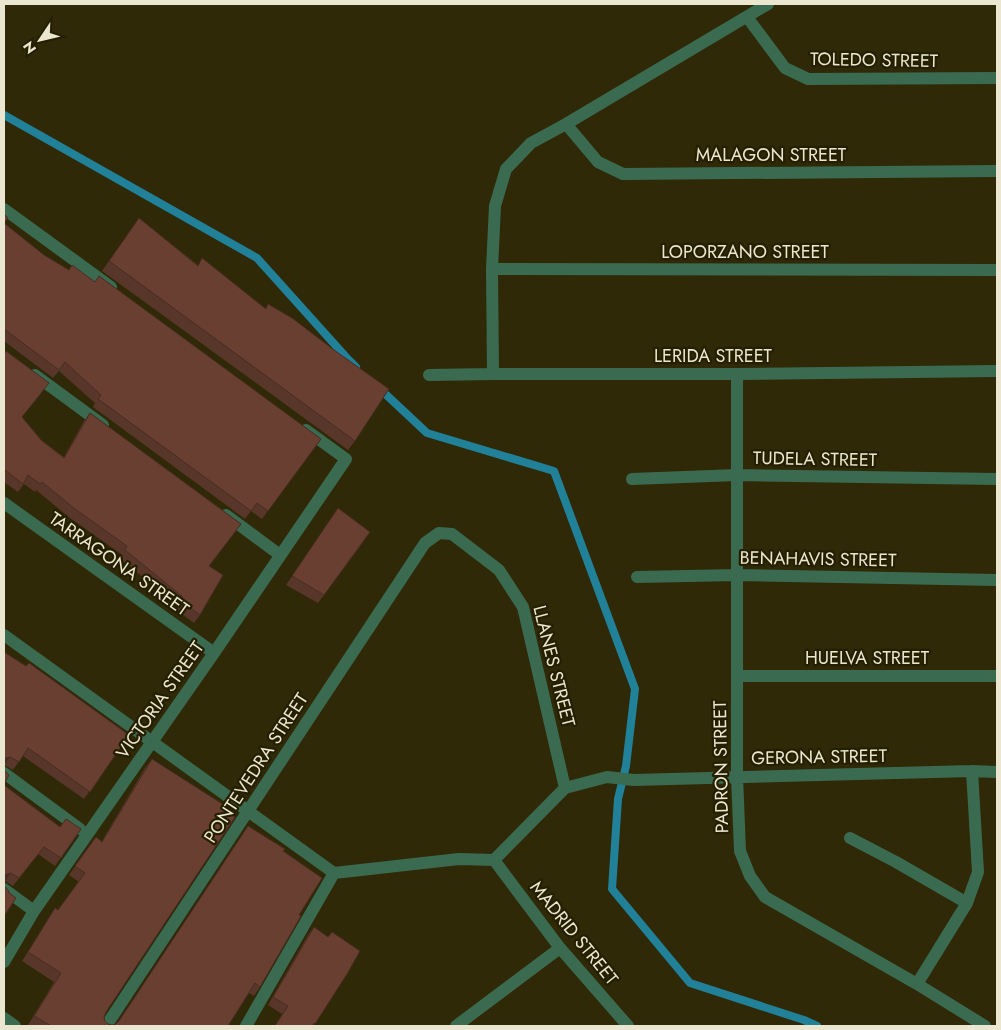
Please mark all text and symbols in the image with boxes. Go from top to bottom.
north arrow [15,15,65,65]
text: N [18,37,41,58]
street label: TOLEDO STREET [810,46,939,74]
street label: MALAGON STREET [696,142,847,168]
street label: LOPORZANO STREET [661,239,829,265]
street label: LERIDA STREET [654,343,773,369]
street label: TUDELA STREET [753,445,878,473]
street label: TARRAGONA STREET [44,506,195,623]
street label: BENAHAVIS STREET [739,545,897,573]
street label: LLANES STREET [526,603,582,730]
street label: VICTORIA STREET [110,635,211,764]
street label: HUELVA STREET [805,645,930,671]
street label: PONTEVEDRA STREET [198,687,315,848]
street label: PADRON STREET [707,700,735,834]
street label: GERONA STREET [751,743,888,771]
street label: MADRID STREET [524,875,625,991]

